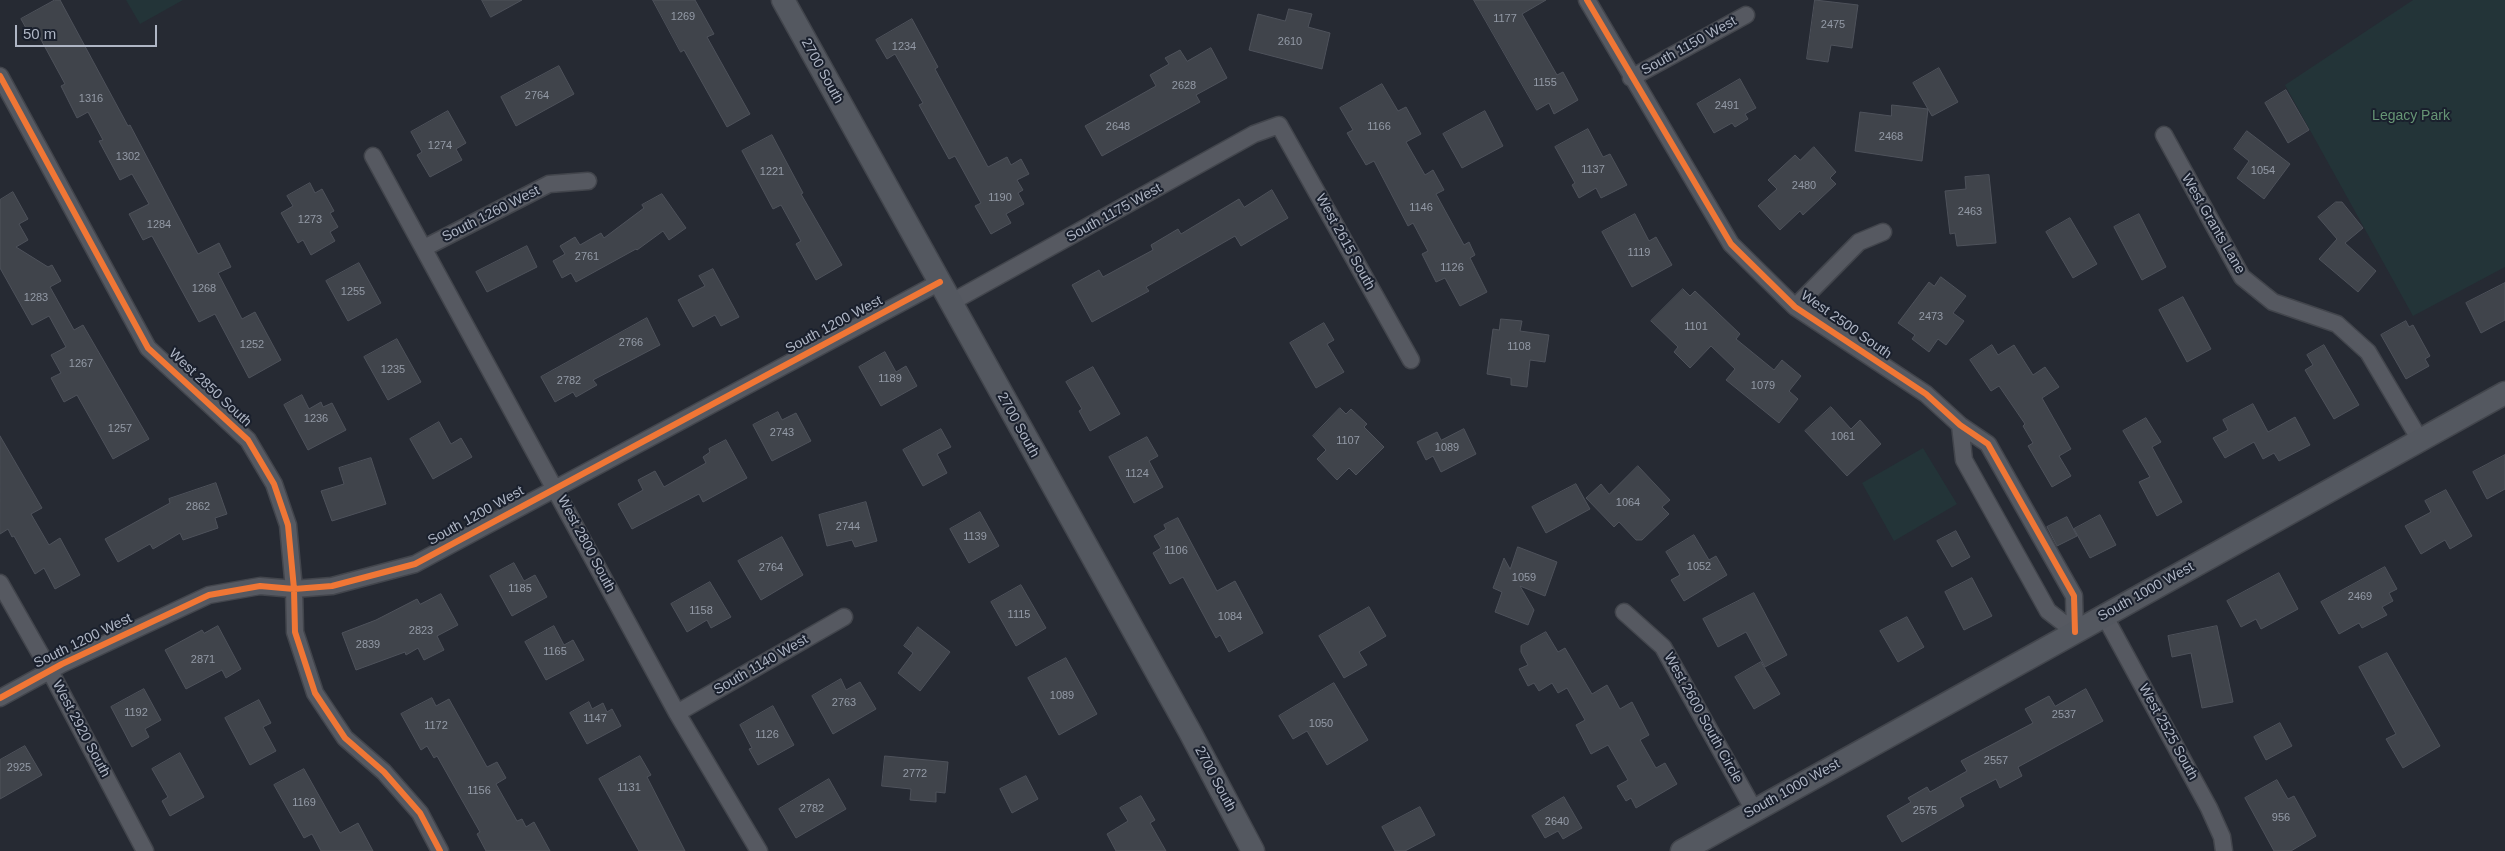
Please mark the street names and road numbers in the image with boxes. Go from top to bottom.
street label: South 1150 West [1639,13,1739,79]
street label: 2700 South [797,36,847,106]
street label: West Grants Lane [2178,171,2248,277]
street label: South 1175 West [1064,180,1164,246]
street label: South 1260 West [439,182,543,246]
street label: West 2615 South [1312,191,1378,293]
street label: West 2500 South [1797,287,1895,363]
street label: South 1200 West [783,292,885,358]
street label: West 2850 South [165,345,255,431]
street label: 2700 South [993,390,1043,460]
street label: South 1200 West [425,483,527,549]
street label: West 2800 South [553,493,619,595]
street label: South 1000 West [2095,559,2197,625]
street label: South 1200 West [31,610,135,672]
street label: South 1140 West [711,631,811,699]
street label: West 2600 South Circle [1660,650,1746,786]
street label: West 2920 South [48,678,114,780]
street label: West 2525 South [2135,681,2201,783]
street label: 2700 South [1191,743,1239,815]
street label: South 1000 West [1741,756,1843,822]

